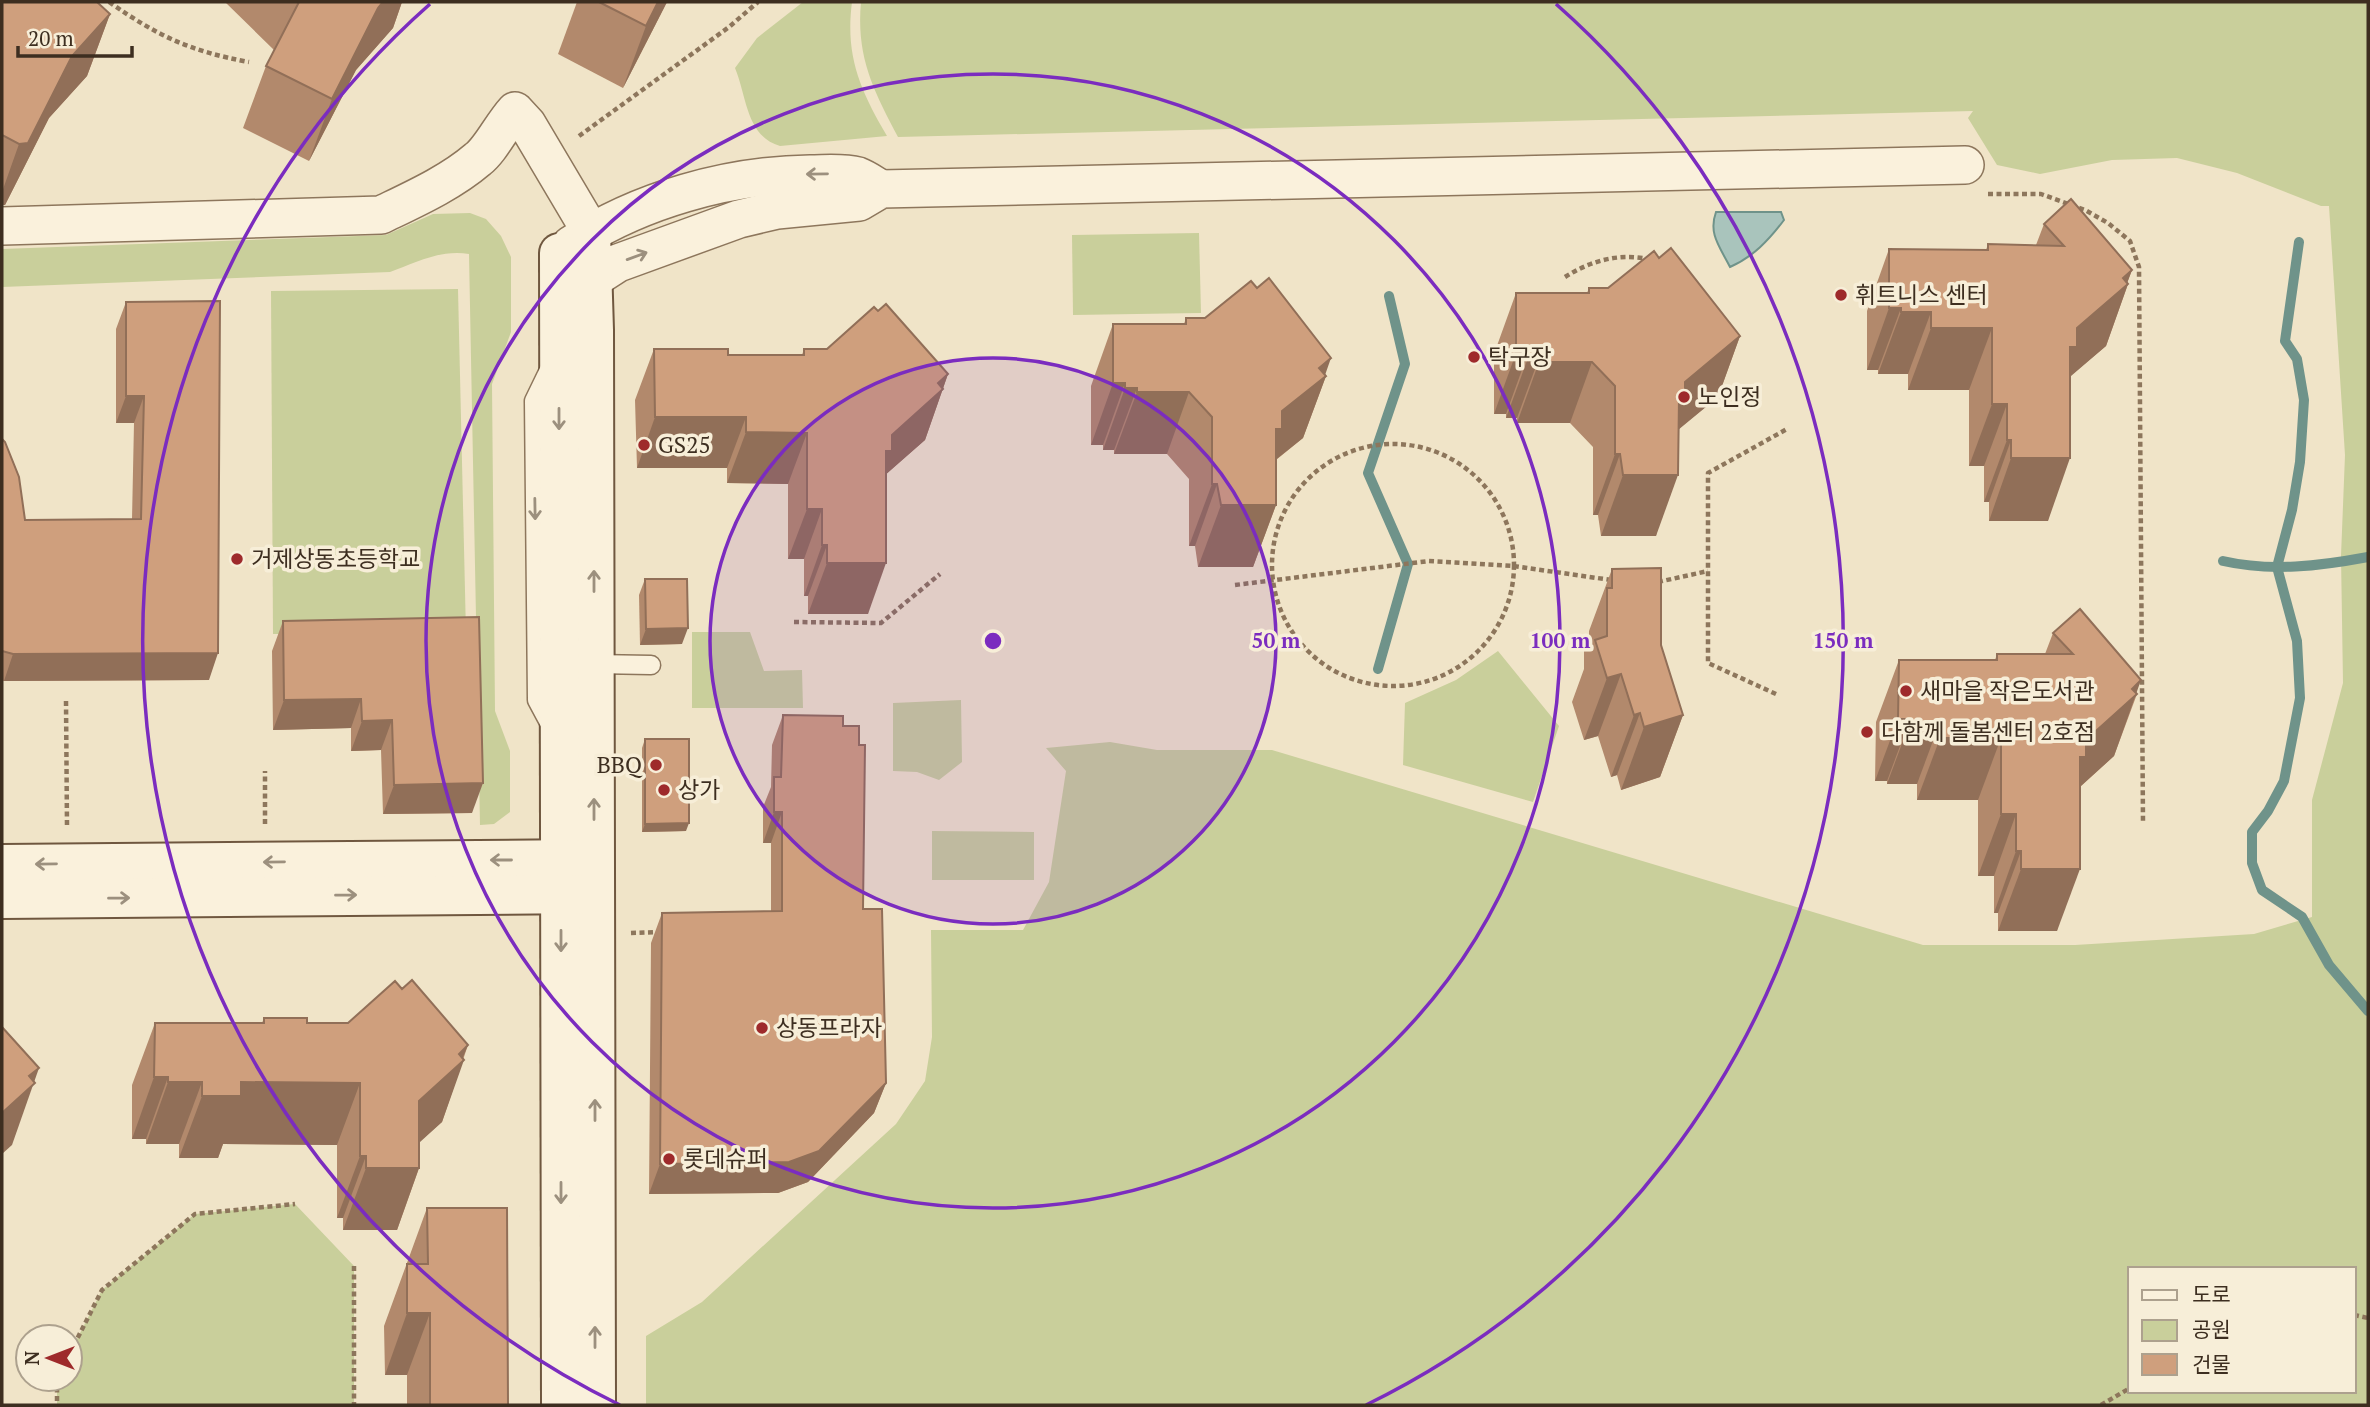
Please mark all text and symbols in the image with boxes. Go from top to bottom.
scale bar [18,14,131,58]
text: 20 m [28,24,74,52]
one-way arrow [805,167,828,181]
one-way arrow [626,249,648,262]
place label: 휘트니스 센터 [1855,279,1988,310]
marker: 휘트니스 센터 [1833,287,1849,303]
place label: 탁구장 [1488,341,1551,372]
marker: 탁구장 [1466,349,1482,365]
place label: 노인정 [1698,381,1761,412]
marker: 노인정 [1676,389,1692,405]
one-way arrow [552,408,566,431]
place label: GS25 [658,429,711,460]
marker: GS25 [636,437,652,453]
one-way arrow [528,498,542,521]
place label: 거제상동초등학교 [251,543,420,574]
marker: 거제상동초등학교 [229,551,245,567]
one-way arrow [587,570,601,593]
text: 50 m [1252,626,1301,654]
text: 100 m [1530,626,1591,654]
text: 150 m [1813,626,1874,654]
centre of rings [981,629,1005,653]
place label: 새마을 작은도서관 [1920,675,2095,706]
marker: 새마을 작은도서관 [1898,683,1914,699]
place label: 다함께 돌봄센터 2호점 [1881,716,2095,747]
marker: 다함께 돌봄센터 2호점 [1859,724,1875,740]
place label: BBQ [597,749,643,780]
marker: BBQ [648,757,664,773]
place label: 상가 [678,774,720,805]
marker: 상가 [656,782,672,798]
one-way arrow [587,797,601,820]
one-way arrow [490,853,513,867]
one-way arrow [263,855,286,869]
one-way arrow [35,857,58,871]
one-way arrow [335,888,358,902]
one-way arrow [107,891,130,905]
one-way arrow [554,929,568,952]
place label: 상동프라자 [776,1012,882,1043]
marker: 상동프라자 [754,1020,770,1036]
one-way arrow [588,1098,601,1121]
place label: 롯데슈퍼 [683,1143,768,1174]
marker: 롯데슈퍼 [661,1151,677,1167]
one-way arrow [554,1181,568,1204]
legend [2128,1267,2356,1393]
text: 도로 [2192,1280,2231,1308]
text: 공원 [2192,1315,2231,1343]
north arrow [14,1323,84,1393]
one-way arrow [588,1326,602,1349]
text: N [19,1350,44,1365]
text: 건물 [2192,1350,2231,1378]

